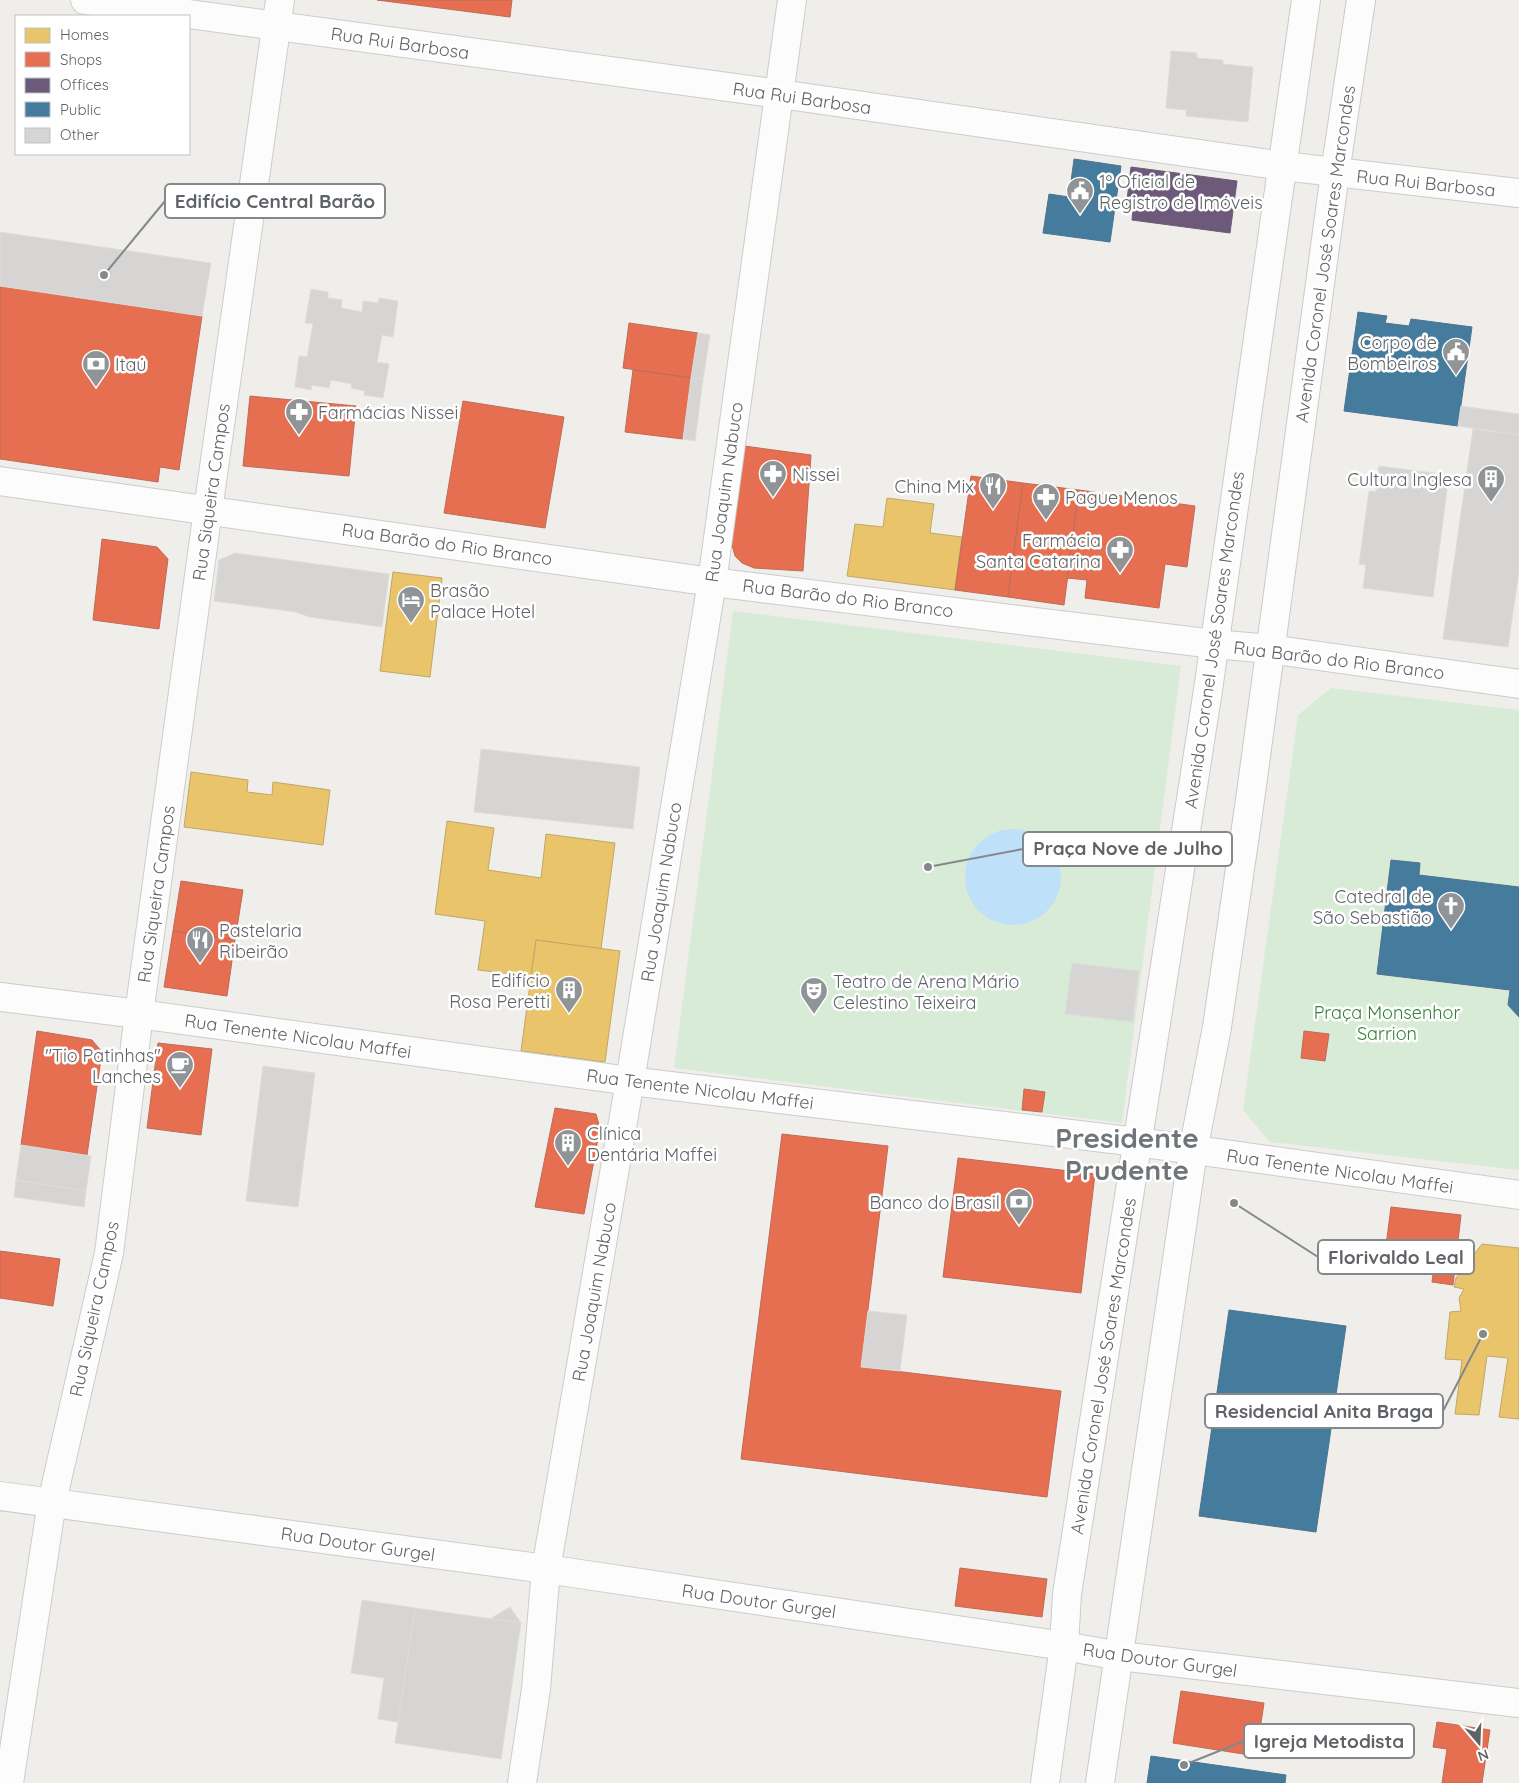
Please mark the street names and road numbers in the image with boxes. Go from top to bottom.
street label: Rua Rui Barbosa [329,22,471,64]
street label: Rua Rui Barbosa [731,77,873,119]
street label: Avenida Coronel José Soares Marcondes [1290,84,1360,424]
street label: Rua Rui Barbosa [1355,164,1497,202]
street label: Rua Joaquim Nabuco [700,400,748,584]
street label: Rua Siqueira Campos [187,402,235,582]
street label: Avenida Coronel José Soares Marcondes [1179,470,1249,810]
street label: Rua Barão do Rio Branco [340,518,554,570]
street label: Rua Barão do Rio Branco [741,574,955,622]
street label: Rua Barão do Rio Branco [1232,636,1446,684]
street label: Rua Joaquim Nabuco [635,800,687,984]
street label: Rua Siqueira Campos [132,804,180,984]
street label: Rua Tenente Nicolau Maffei [183,1009,413,1063]
street label: Rua Tenente Nicolau Maffei [585,1064,815,1114]
street label: Rua Tenente Nicolau Maffei [1225,1144,1455,1198]
street label: Avenida Coronel José Soares Marcondes [1065,1196,1141,1536]
street label: Rua Joaquim Nabuco [567,1201,621,1383]
street label: Rua Siqueira Campos [64,1219,124,1399]
street label: Rua Doutor Gurgel [279,1522,437,1566]
street label: Rua Doutor Gurgel [680,1579,838,1623]
street label: Rua Doutor Gurgel [1081,1638,1239,1682]

